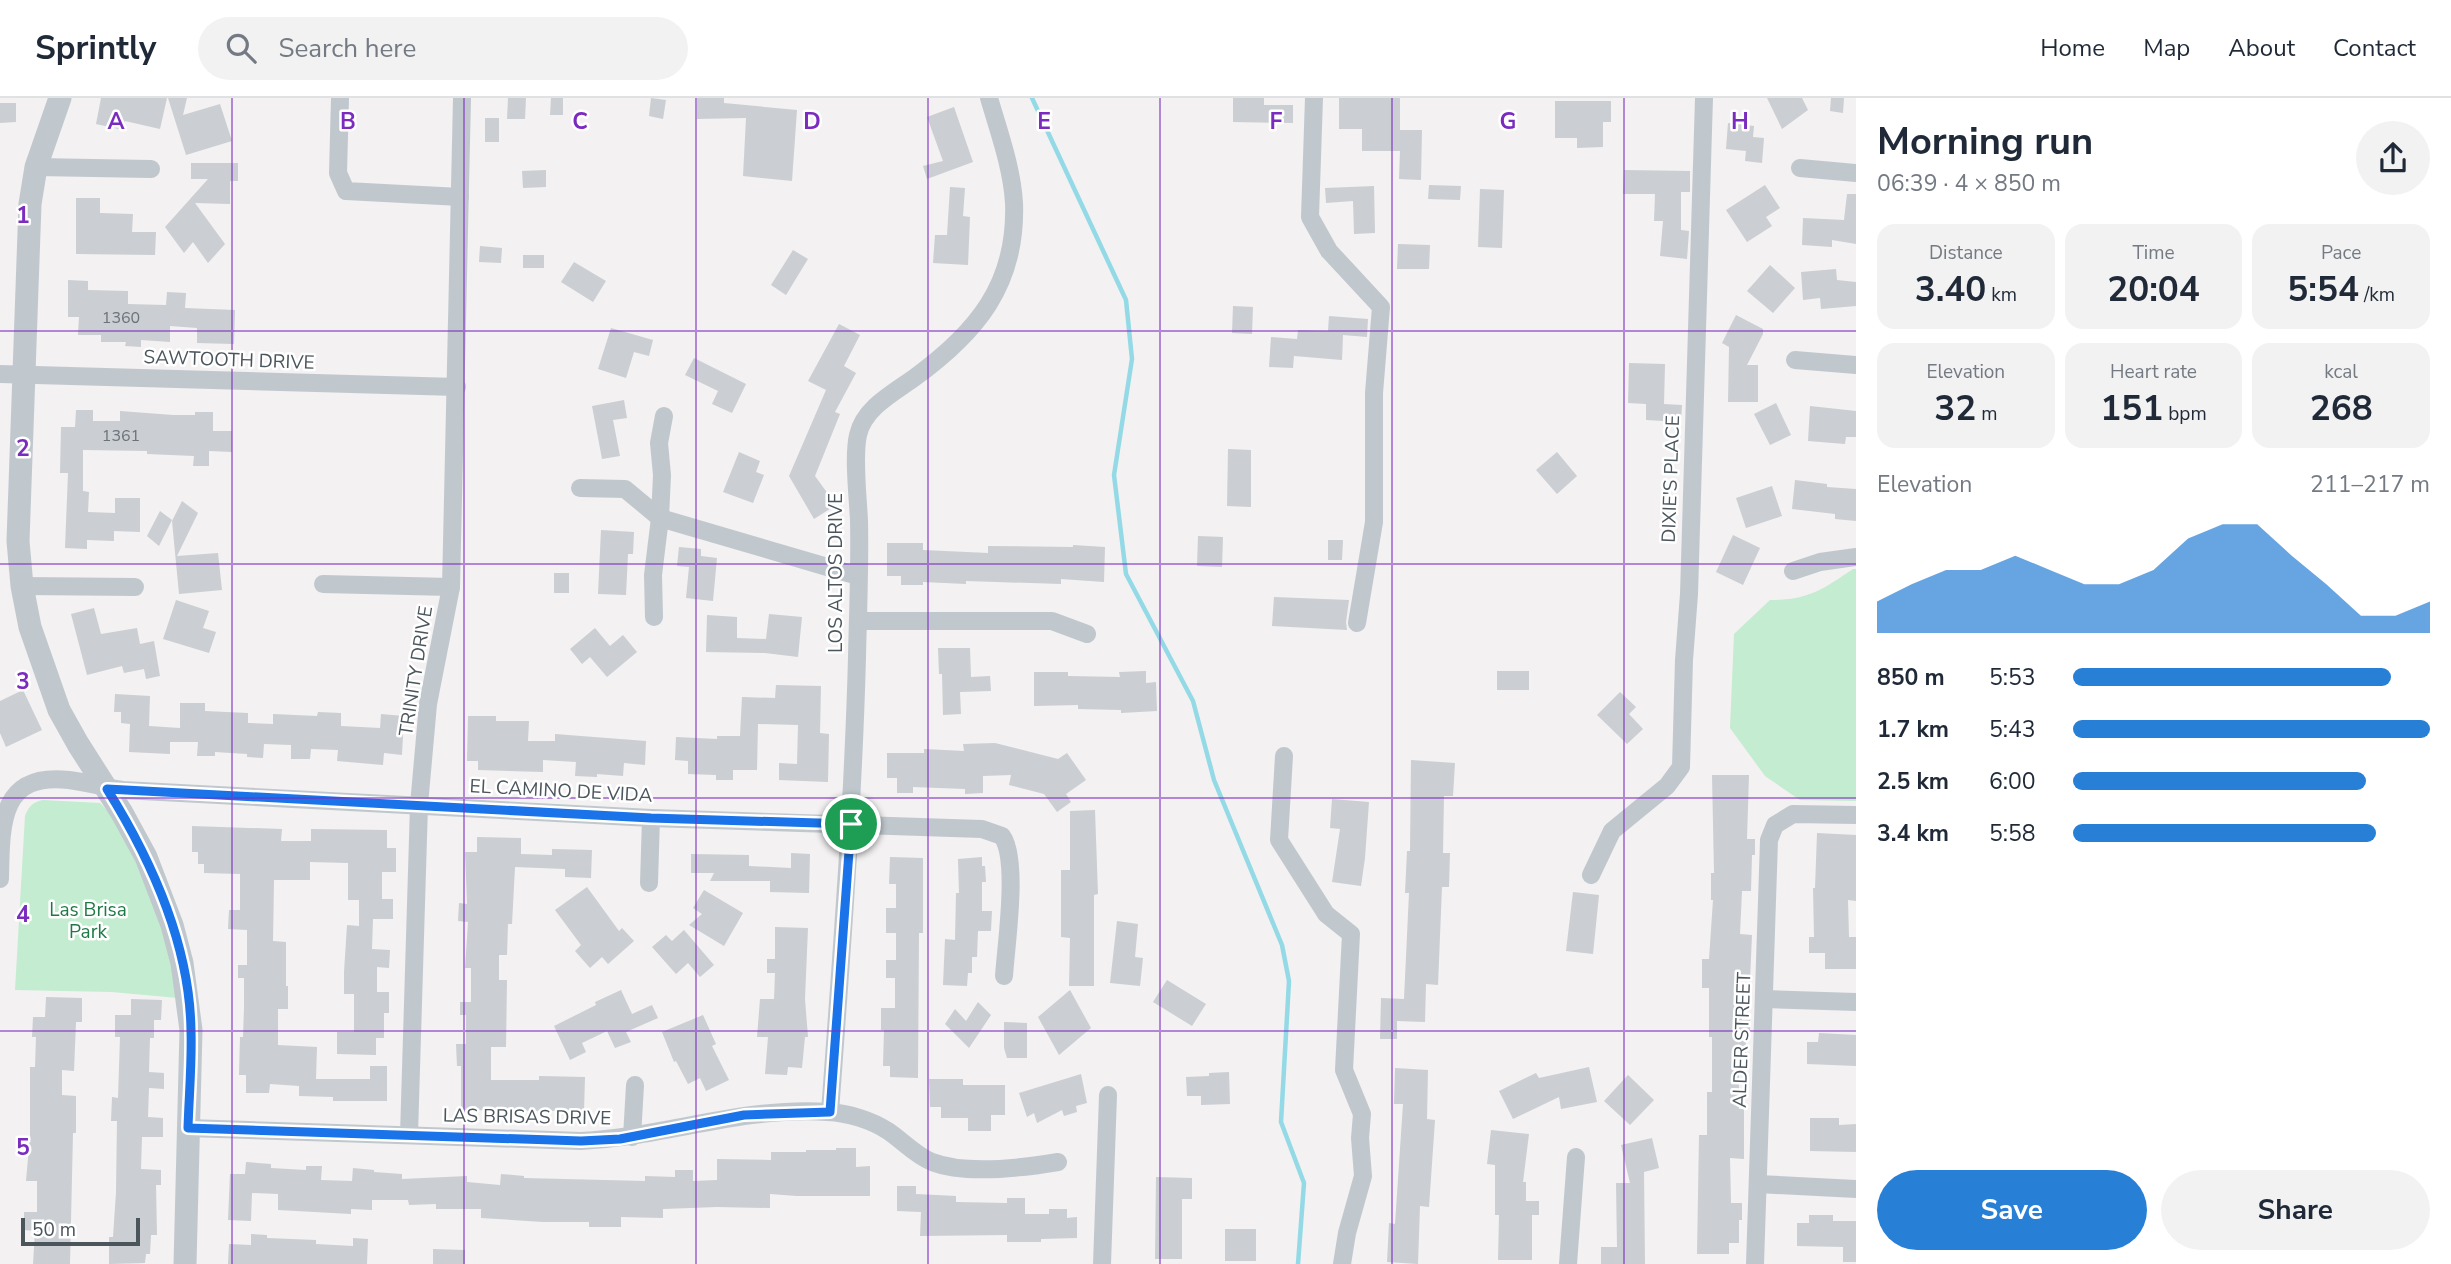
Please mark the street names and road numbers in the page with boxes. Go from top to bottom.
street label: SAWTOOTH DRIVE [143,344,315,376]
street label: DIXIE'S PLACE [1656,415,1686,543]
street label: LOS ALTOS DRIVE [823,493,849,653]
street label: TRINITY DRIVE [393,604,439,738]
street label: EL CAMINO DE VIDA [469,773,653,809]
street label: ALDER STREET [1727,971,1757,1108]
street label: LAS BRISAS DRIVE [443,1103,611,1131]

